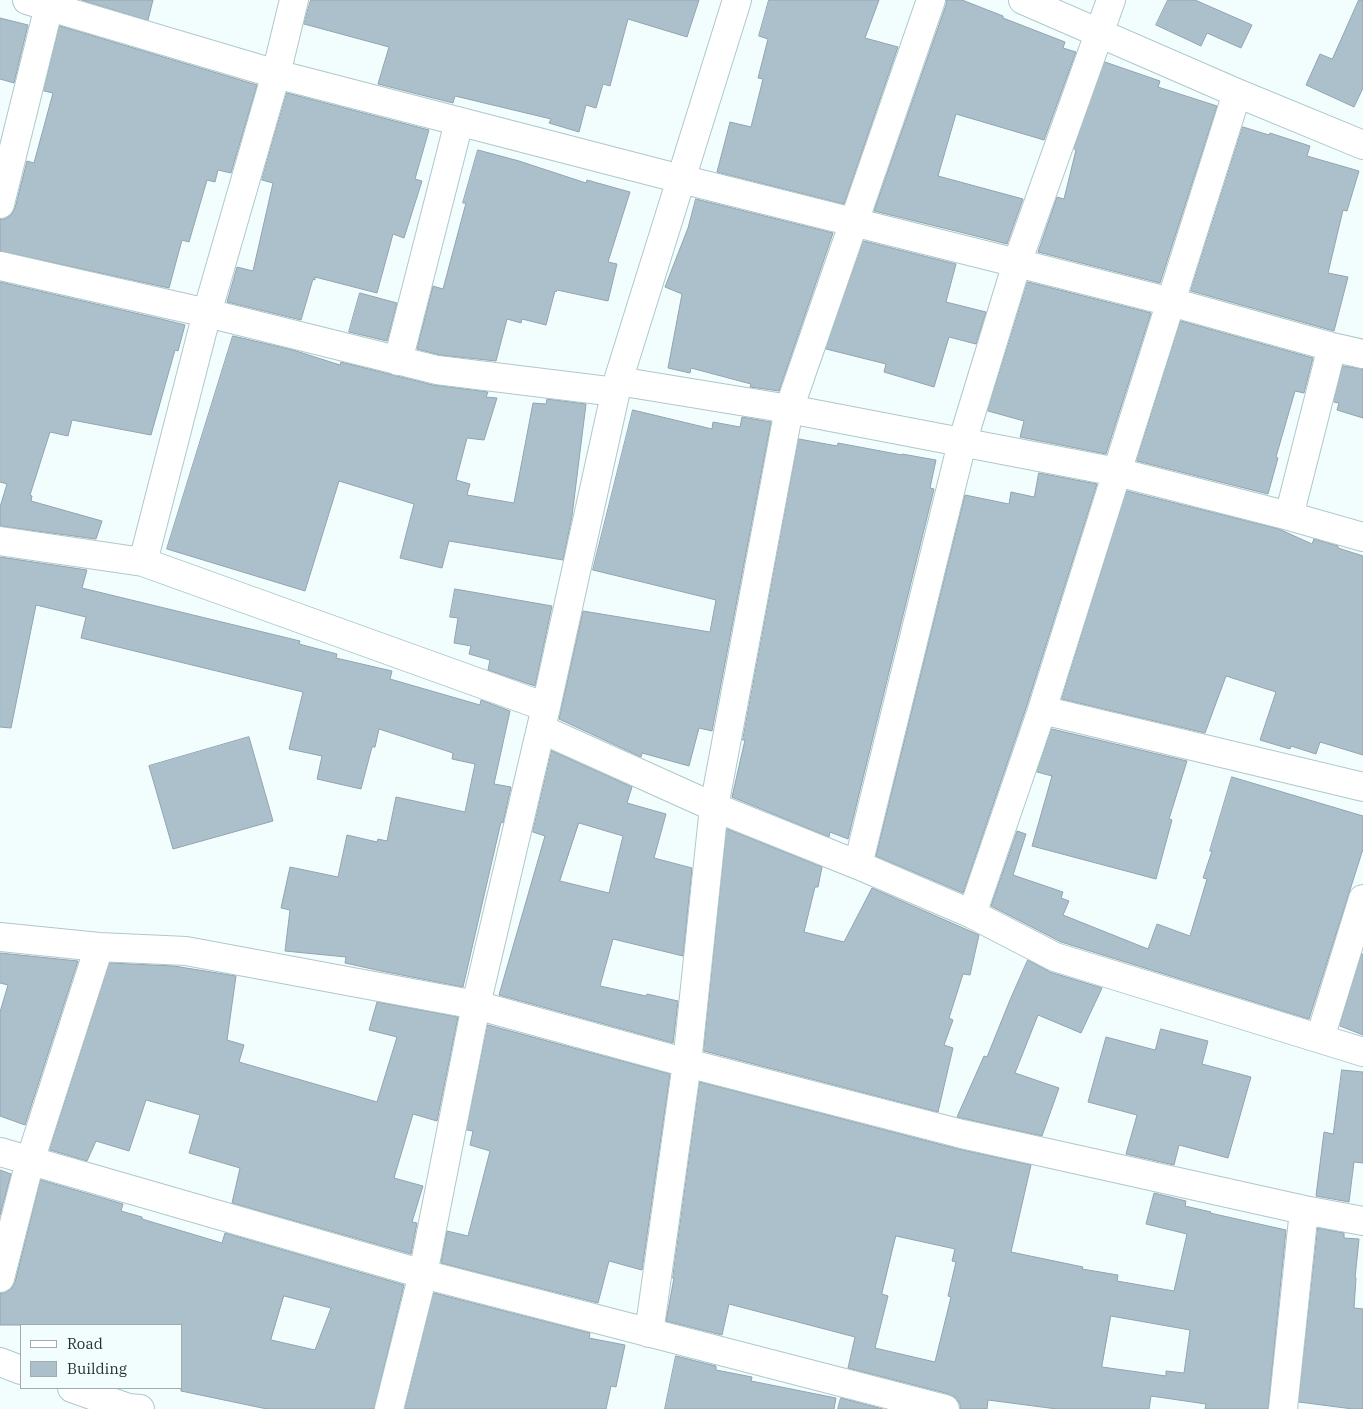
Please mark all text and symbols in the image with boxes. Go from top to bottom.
legend [20,1324,182,1389]
text: Road [67,1334,103,1353]
text: Building [67,1359,127,1378]

